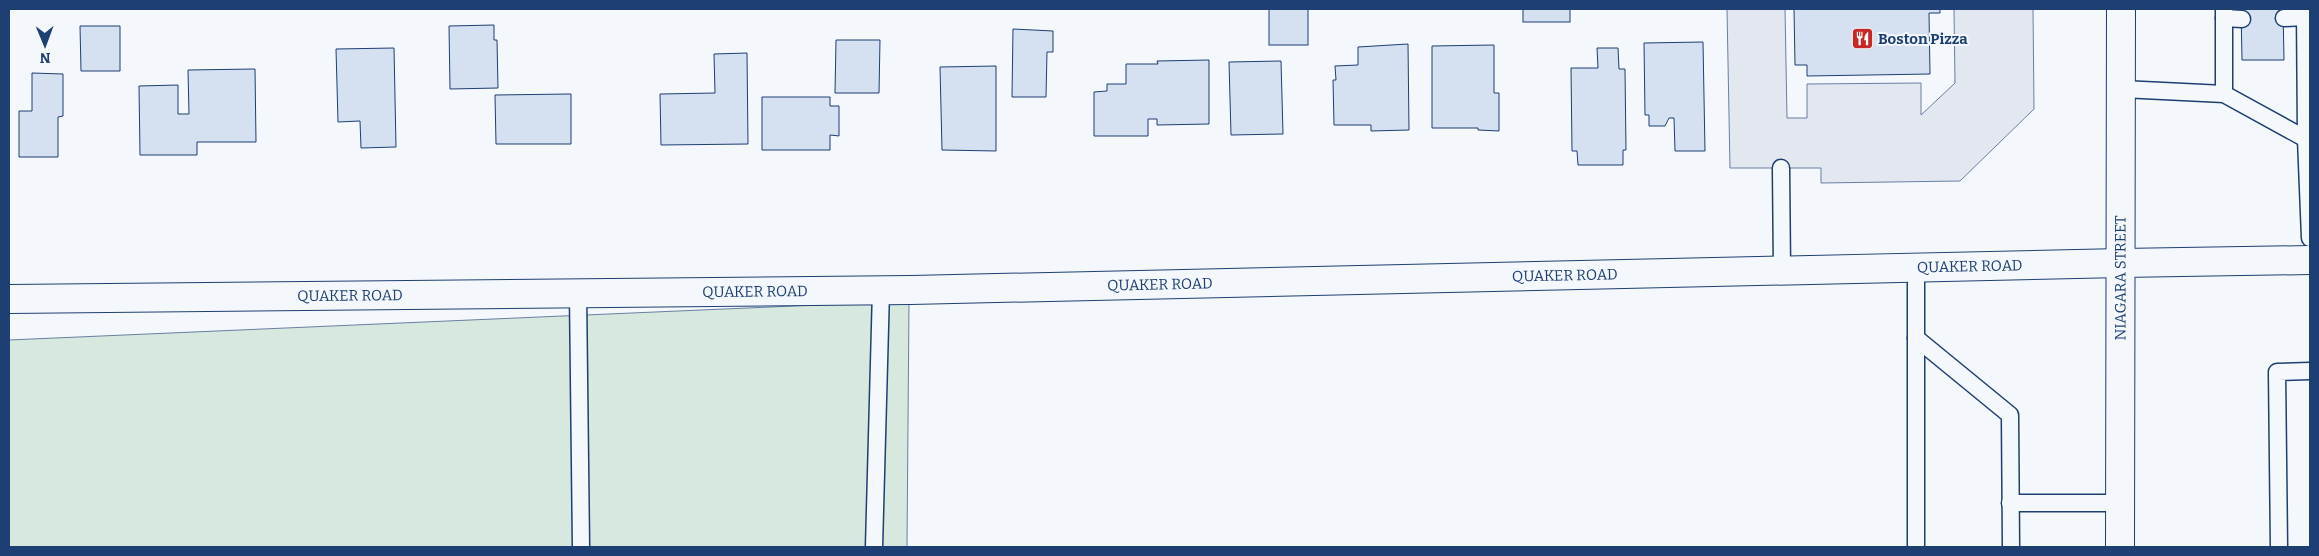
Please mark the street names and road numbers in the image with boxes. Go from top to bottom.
street label: NIAGARA STREET [2111,215,2130,341]
street label: QUAKER ROAD [1917,256,2023,277]
street label: QUAKER ROAD [1512,265,1618,286]
street label: QUAKER ROAD [1107,274,1213,295]
street label: QUAKER ROAD [702,282,808,301]
street label: QUAKER ROAD [297,286,403,305]

